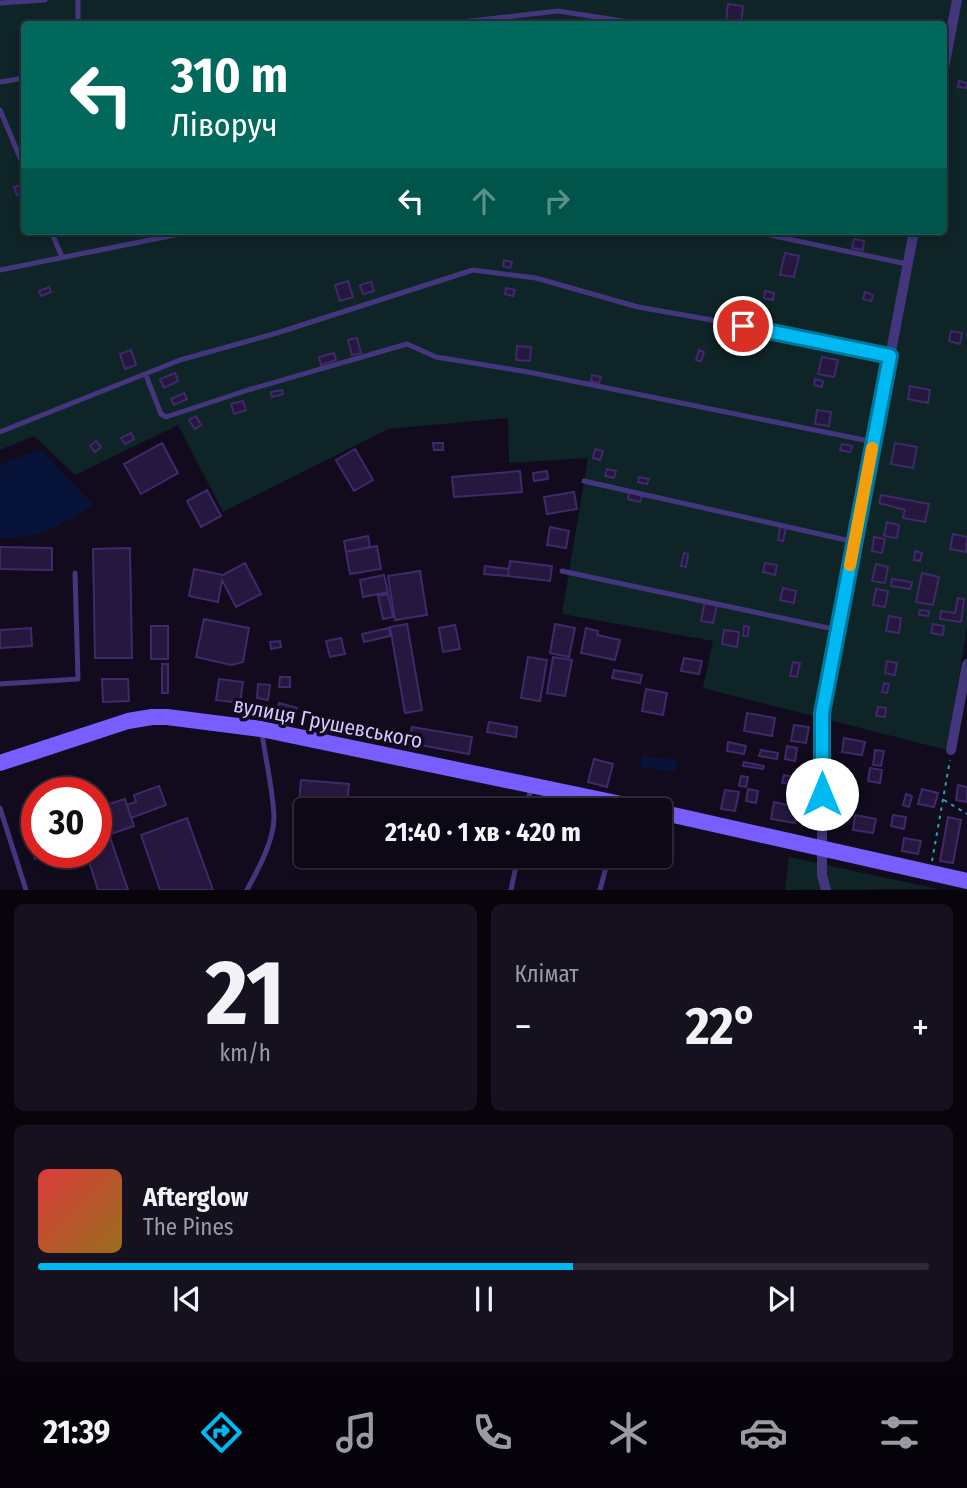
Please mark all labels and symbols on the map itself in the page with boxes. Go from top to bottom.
pin [713,296,773,356]
street label: вулиця Грушевського [231,692,425,754]
position arrow [785,757,859,831]
speed limit sign: 30 [21,777,112,868]

